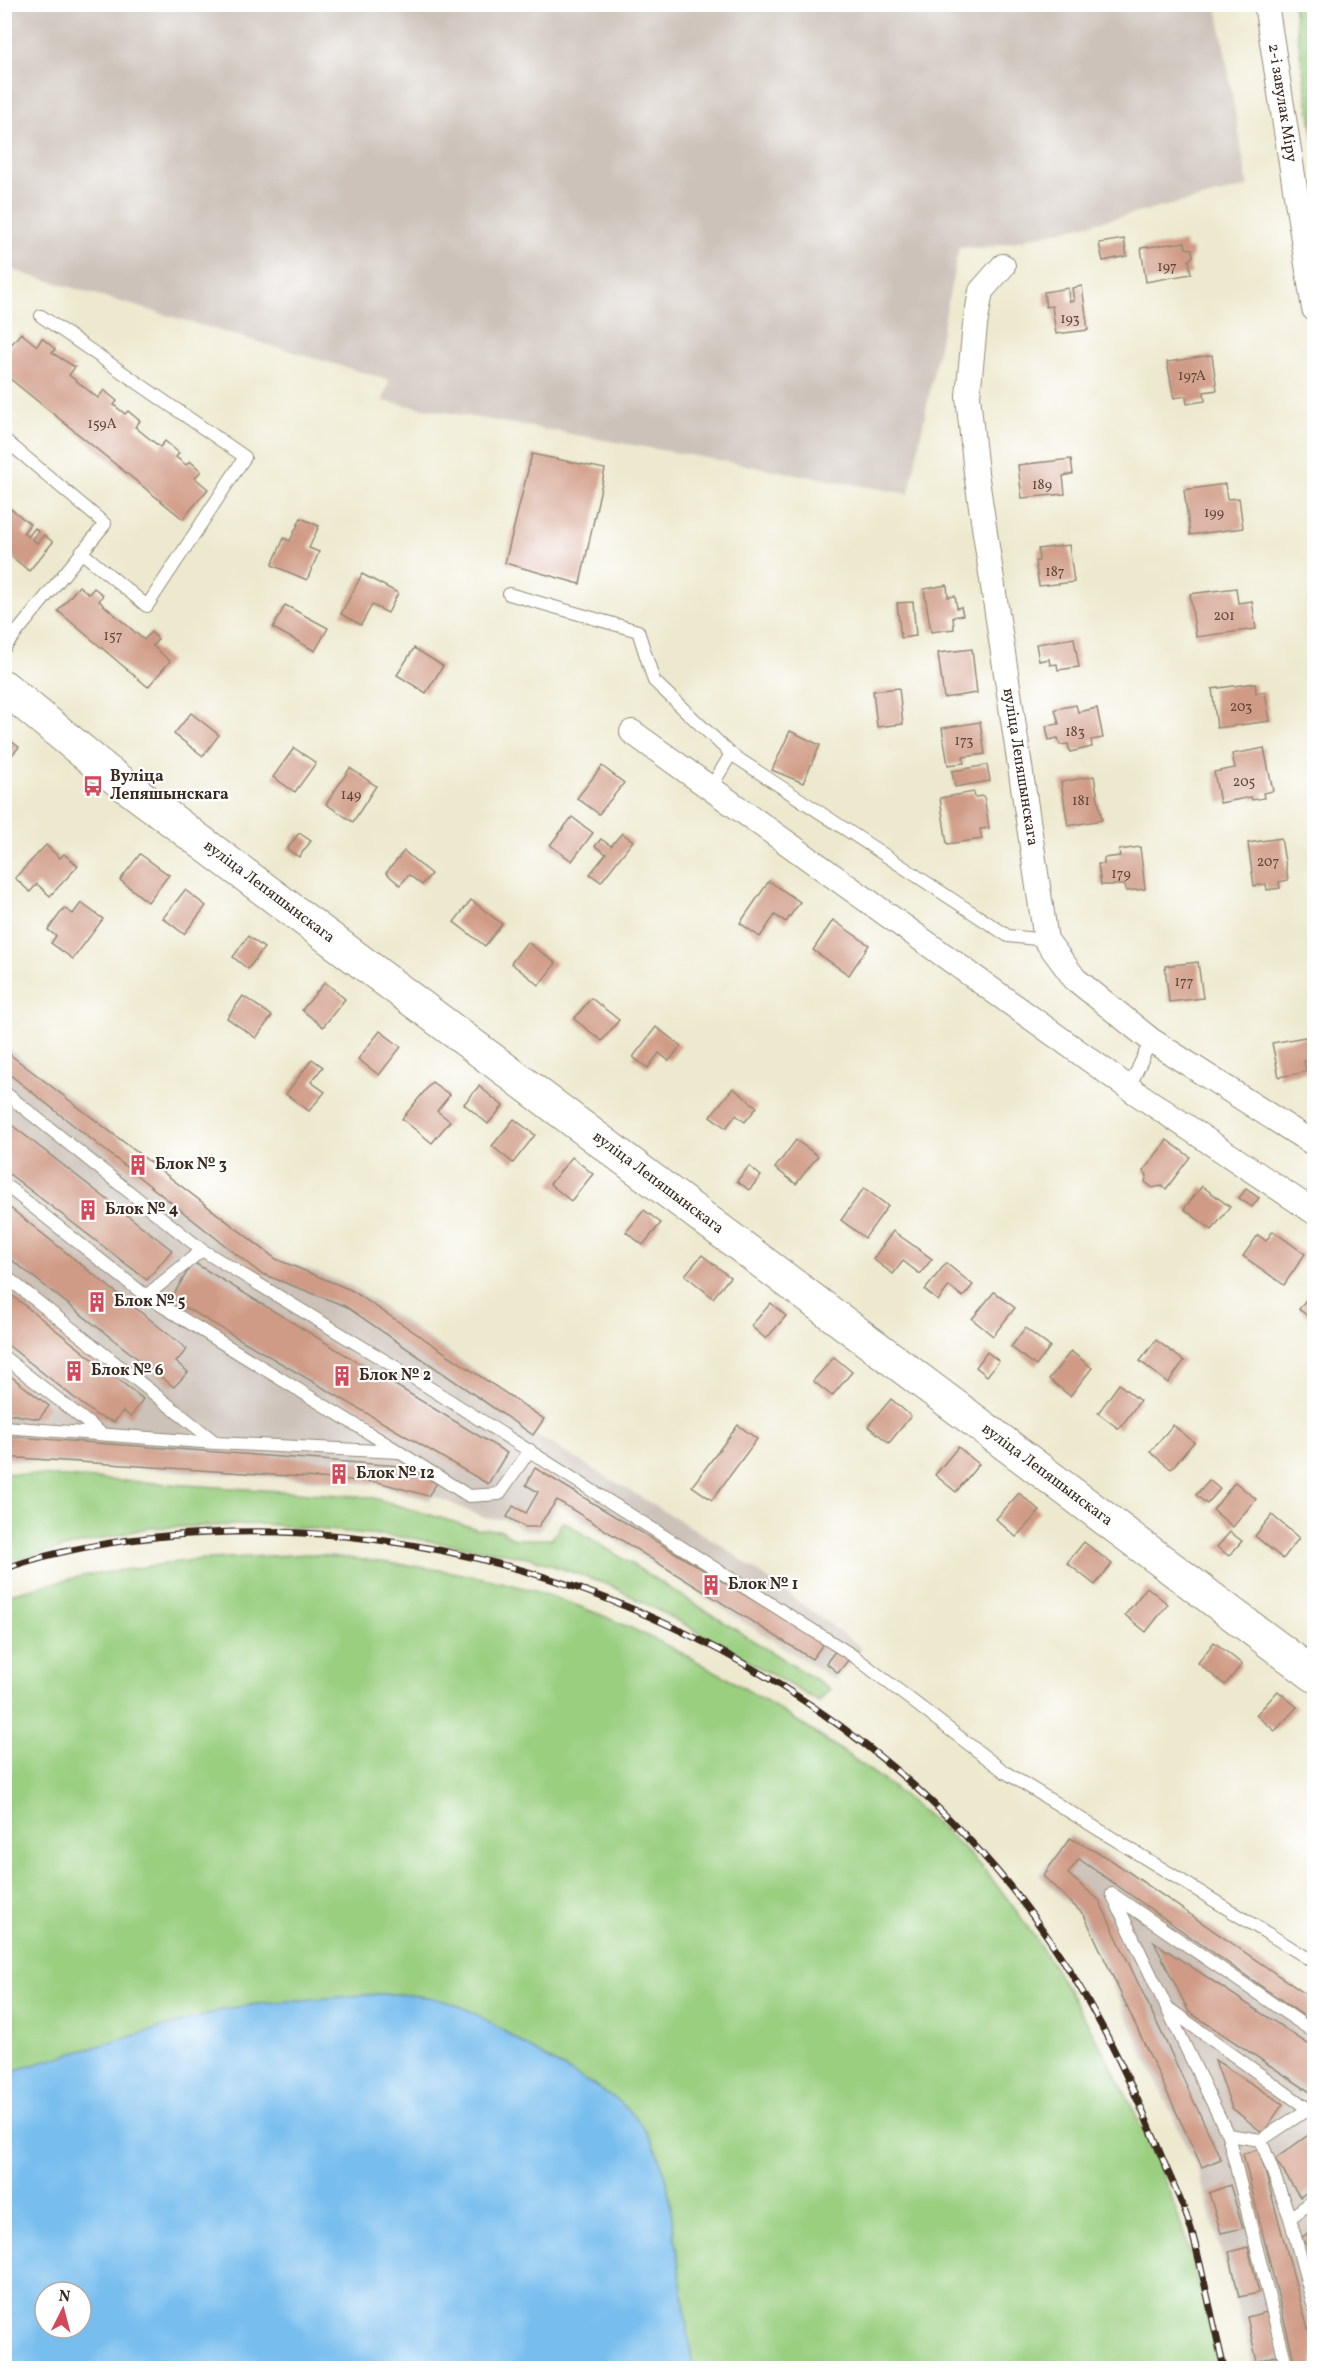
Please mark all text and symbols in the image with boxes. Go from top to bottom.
street label: 2-і завулак Міру [1262,42,1302,164]
house number: 197 [1157,258,1177,277]
house number: 193 [1060,310,1080,329]
house number: 197А [1178,367,1206,386]
house number: 159А [87,415,117,434]
house number: 189 [1032,476,1052,495]
house number: 199 [1204,504,1224,523]
house number: 187 [1045,563,1065,582]
house number: 201 [1213,607,1235,626]
house number: 157 [104,627,123,646]
street label: вуліца Лепяшынскага [997,687,1043,847]
house number: 203 [1230,698,1252,717]
house number: 183 [1065,723,1085,742]
house number: 173 [955,732,973,751]
place label: Вуліца Лепяшынскага [110,766,229,806]
house number: 205 [1233,773,1255,792]
bus stop icon: Вуліца Лепяшынскага [81,774,105,798]
house number: 149 [341,786,361,805]
house number: 181 [1072,792,1090,811]
street label: вуліца Лепяшынскага [199,835,339,949]
house number: 207 [1257,853,1279,872]
house number: 179 [1111,865,1131,884]
house number: 177 [1174,973,1194,992]
street label: вуліца Лепяшынскага [588,1126,728,1240]
building icon: Блок № 3 [126,1153,150,1177]
place label: Блок № 3 [155,1154,227,1176]
building icon: Блок № 4 [76,1198,100,1222]
place label: Блок № 4 [105,1199,179,1221]
building icon: Блок № 5 [85,1290,109,1314]
place label: Блок № 5 [114,1291,186,1313]
building icon: Блок № 6 [62,1359,86,1383]
place label: Блок № 6 [91,1360,164,1382]
building icon: Блок № 2 [330,1364,354,1388]
place label: Блок № 2 [359,1365,431,1387]
street label: вуліца Лепяшынскага [977,1418,1117,1532]
building icon: Блок № 12 [327,1462,351,1486]
place label: Блок № 12 [356,1463,435,1485]
building icon: Блок № 1 [699,1573,723,1597]
place label: Блок № 1 [728,1574,798,1596]
north arrow [33,2280,93,2340]
text: N [57,2286,72,2309]

